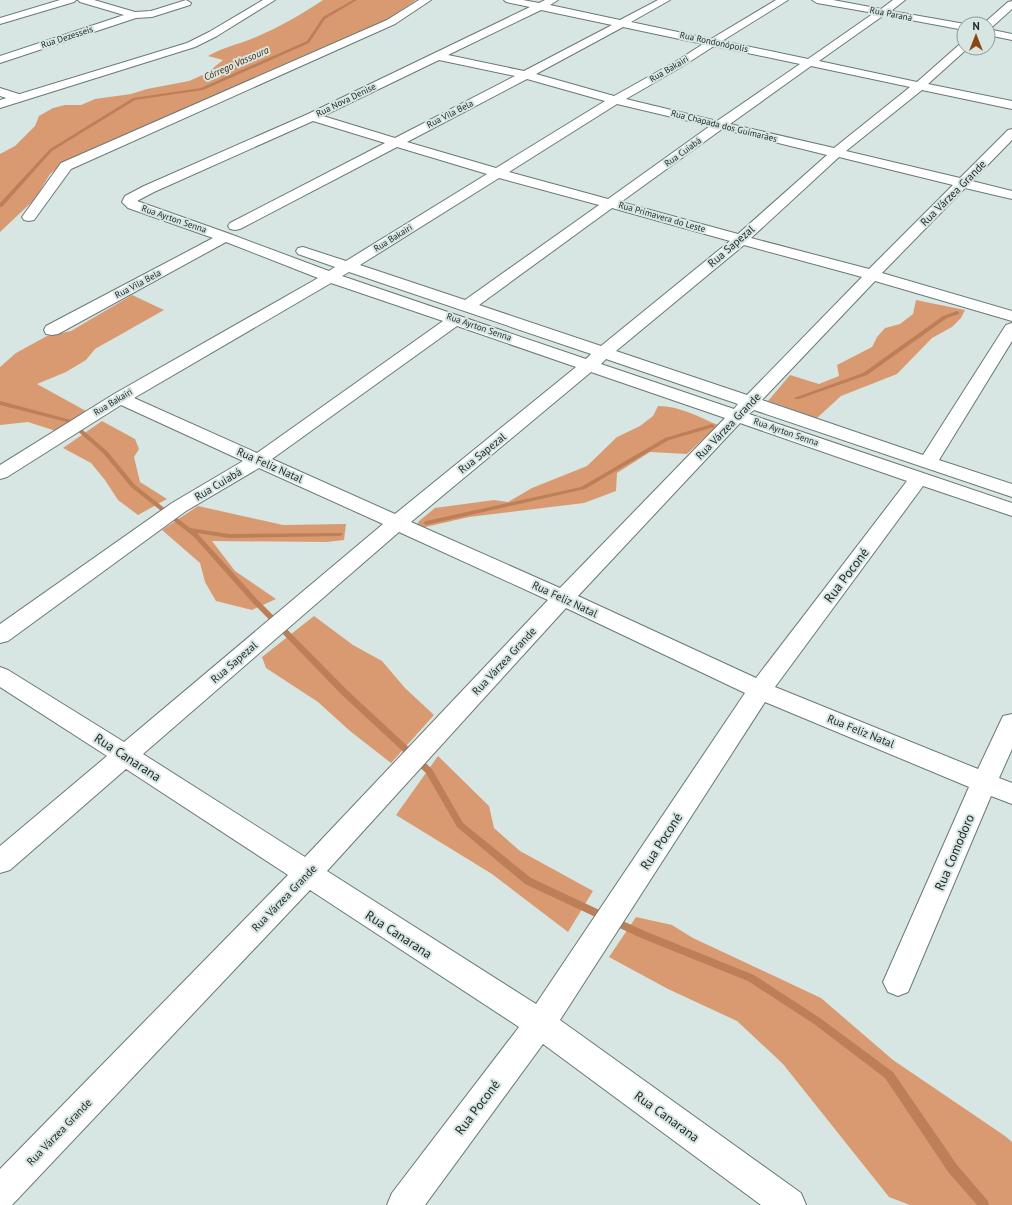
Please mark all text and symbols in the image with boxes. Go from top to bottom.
street label: Rua Paraná [869,4,913,23]
north arrow [956,16,996,56]
text: N [972,19,980,33]
street label: Rua Dezesseis [39,23,94,50]
street label: Rua Rondonópolis [679,29,749,54]
water label: Córrego Vassoura [202,43,271,84]
street label: Rua Bakairi [647,53,690,84]
street label: Rua Nova Denise [314,80,378,119]
street label: Rua Vila Bela [425,97,475,130]
street label: Rua Chapada dos Guimarães [670,107,778,144]
street label: Rua Cuiabá [662,134,703,169]
street label: Rua Várzea Grande [917,157,989,229]
street label: Rua Primavera do Leste [617,199,707,234]
street label: Rua Ayrton Senna [140,202,208,235]
street label: Rua Bakairi [371,221,414,254]
street label: Rua Sapezal [705,221,758,270]
street label: Rua Vila Bela [113,267,163,300]
street label: Rua Ayrton Senna [445,310,513,343]
street label: Rua Bakairi [91,386,134,417]
street label: Rua Várzea Grande [693,389,764,462]
street label: Rua Ayrton Senna [752,415,820,448]
street label: Rua Sapezal [455,429,509,476]
street label: Rua Feliz Natal [235,444,306,486]
street label: Rua Cuiabá [192,464,244,504]
street label: Rua Poconé [820,544,873,606]
street label: Rua Feliz Natal [530,578,601,621]
street label: Rua Várzea Grande [469,624,539,698]
street label: Rua Sapezal [208,637,261,686]
street label: Rua Feliz Natal [825,711,897,751]
street label: Rua Canarana [91,730,164,785]
street label: Rua Poconé [637,810,686,873]
street label: Rua Comodoro [931,811,978,893]
street label: Rua Várzea Grande [249,861,320,934]
street label: Rua Canarana [362,907,435,962]
street label: Rua Poconé [451,1076,504,1138]
street label: Rua Canarana [631,1087,703,1146]
street label: Rua Várzea Grande [24,1095,95,1168]

